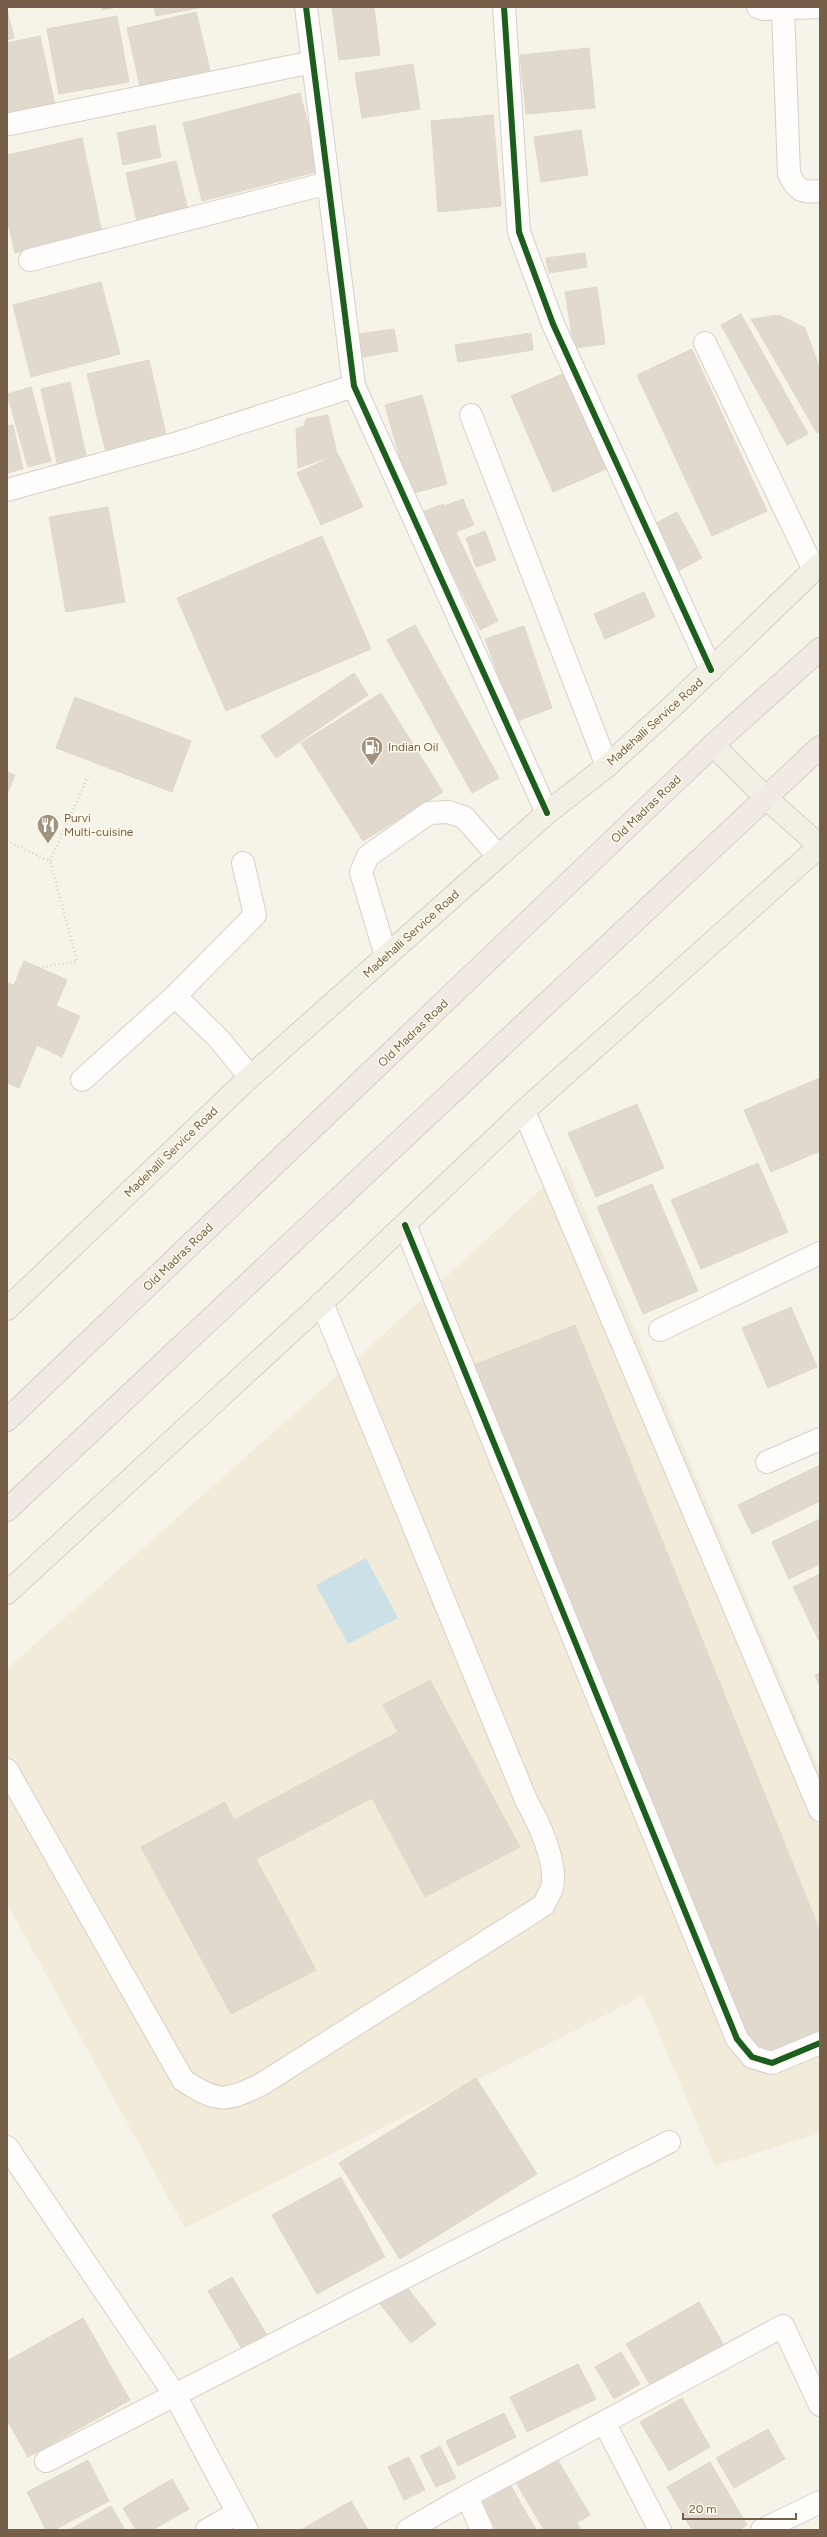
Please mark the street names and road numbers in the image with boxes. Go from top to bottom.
street label: Madehalli Service Road [604,675,706,769]
street label: Old Madras Road [608,772,684,846]
street label: Madehalli Service Road [360,887,462,981]
street label: Old Madras Road [375,996,451,1070]
street label: Madehalli Service Road [121,1104,221,1200]
street label: Old Madras Road [140,1220,216,1294]

